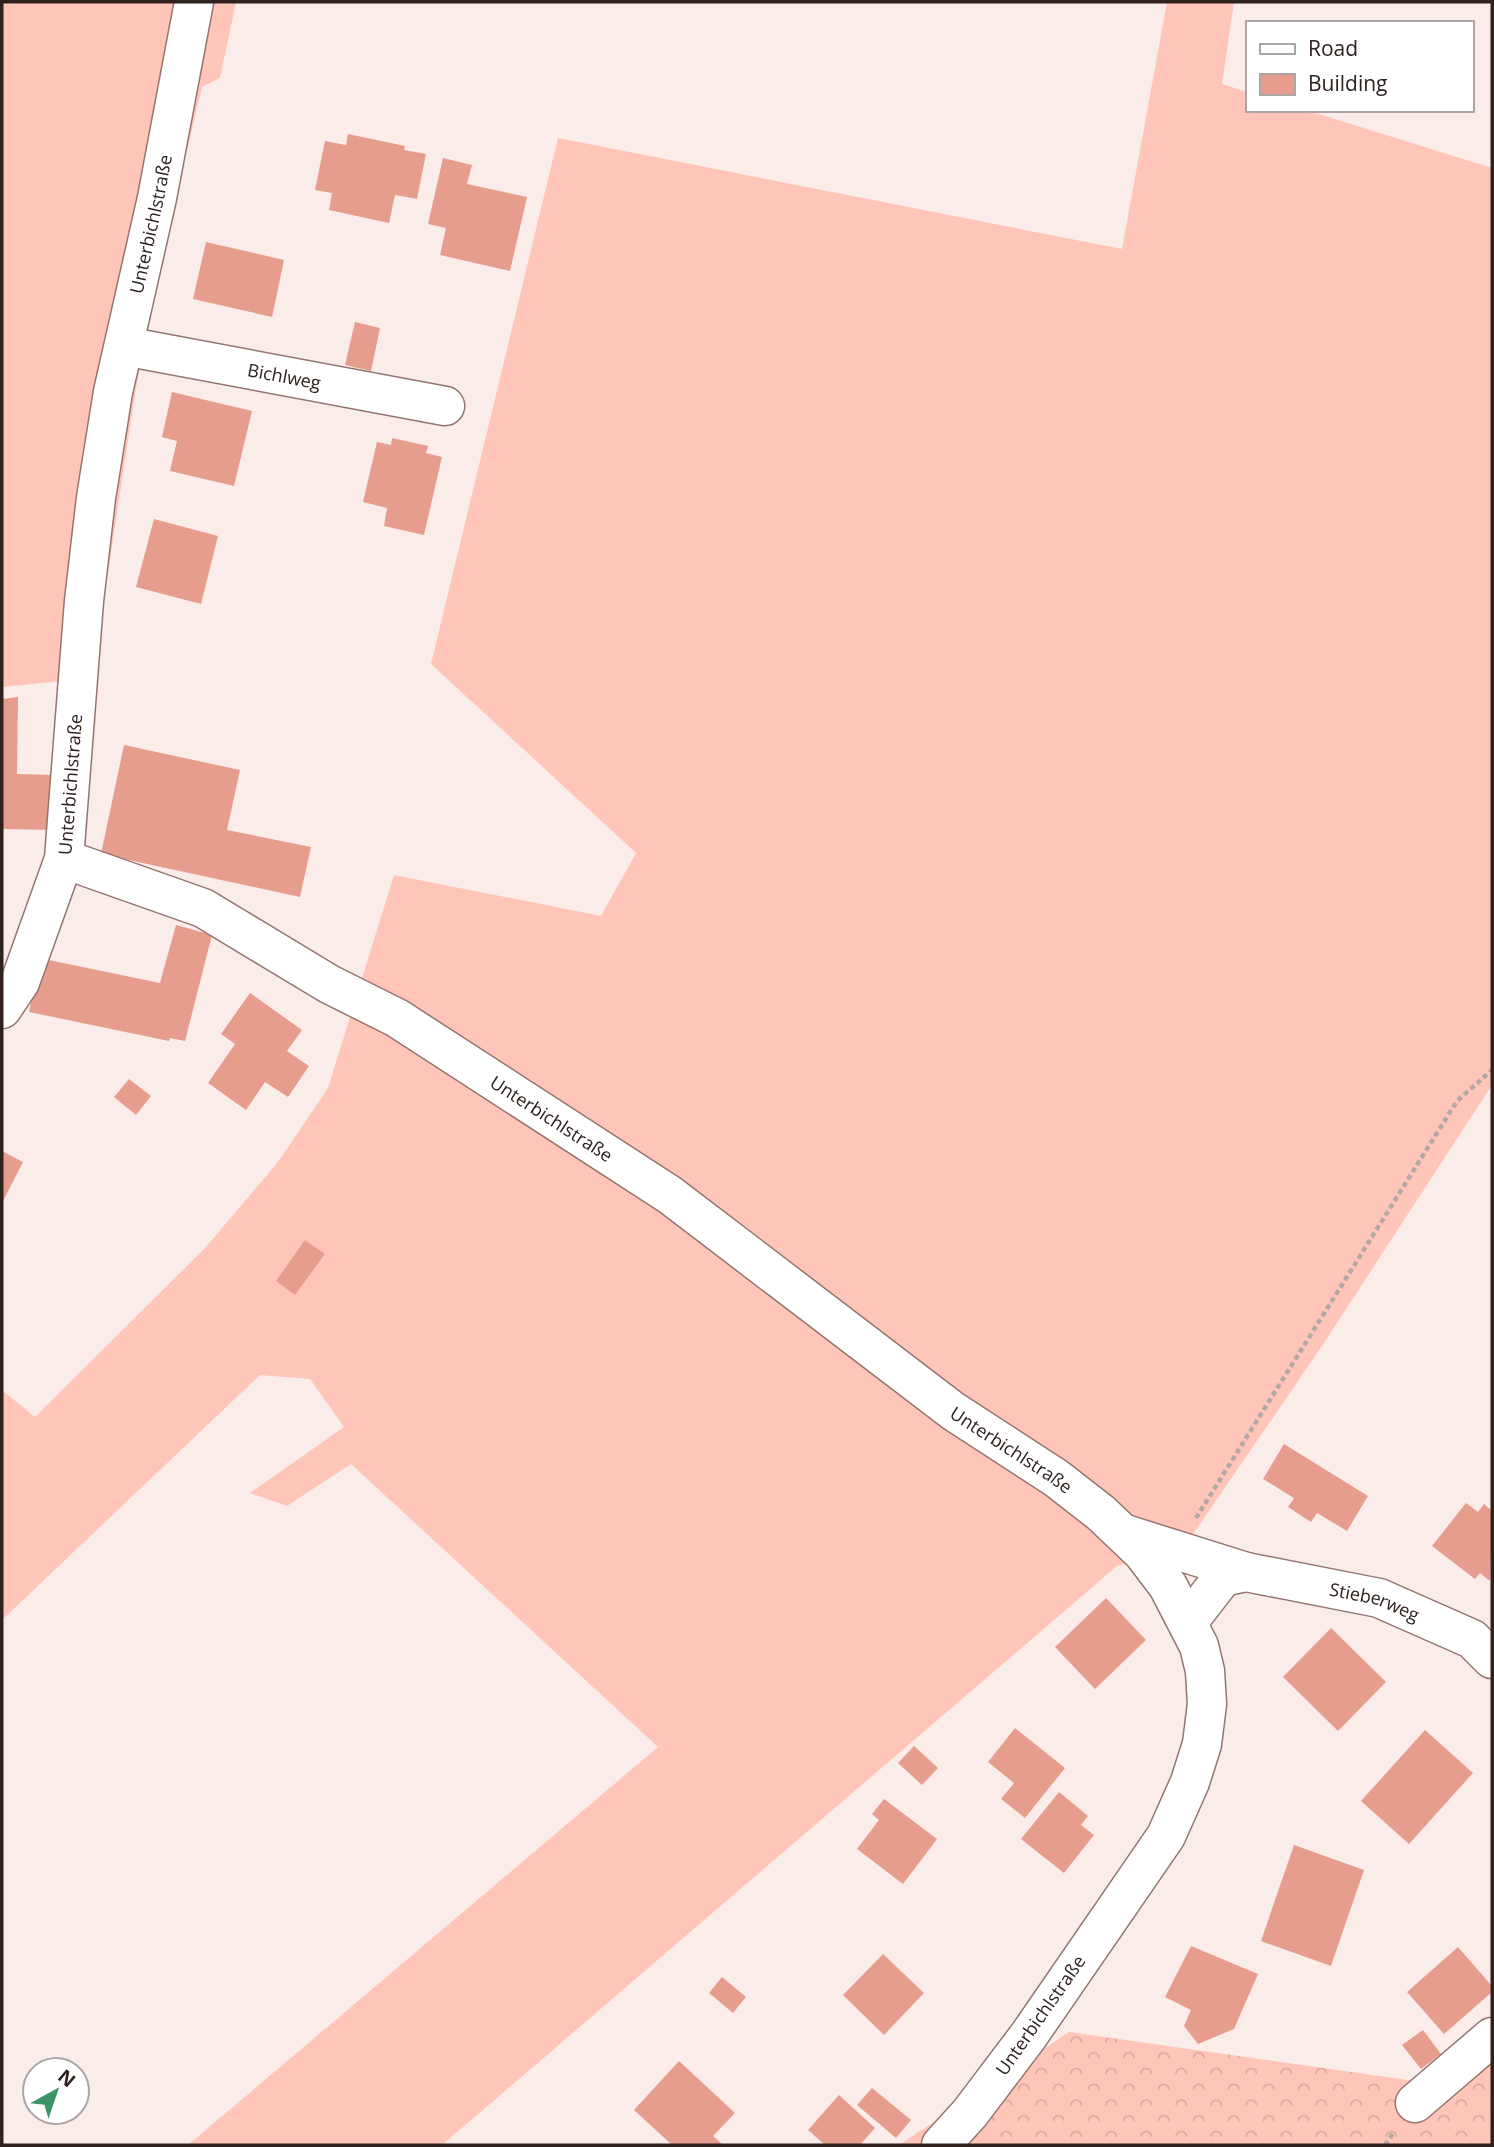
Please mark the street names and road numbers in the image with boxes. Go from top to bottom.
street label: Unterbichlstraße [124,153,177,296]
street label: Bichlweg [246,357,323,395]
street label: Unterbichlstraße [52,713,87,856]
street label: Unterbichlstraße [486,1070,618,1167]
street label: Unterbichlstraße [946,1401,1078,1499]
street label: Stieberweg [1328,1577,1424,1627]
street label: Unterbichlstraße [990,1950,1090,2080]

